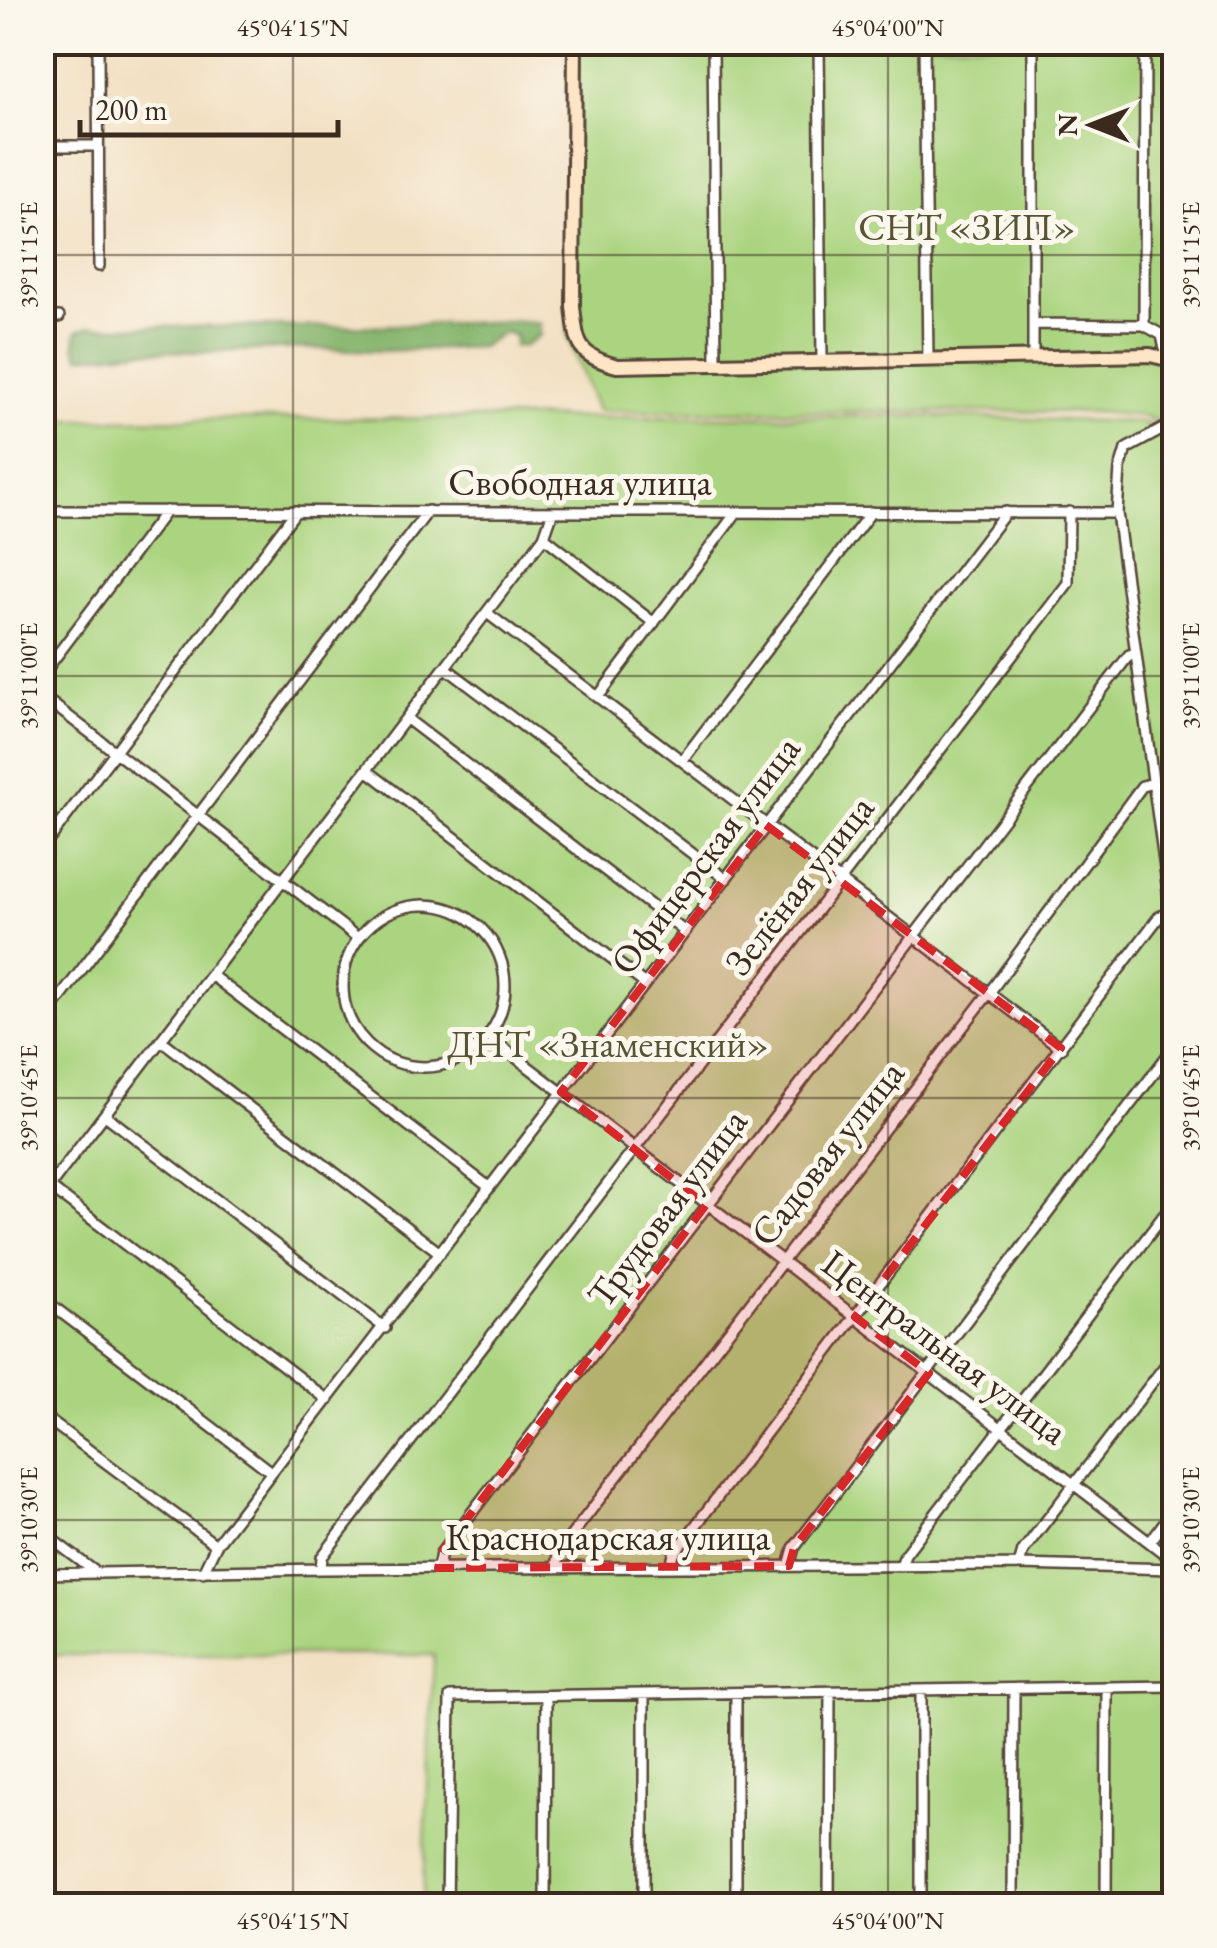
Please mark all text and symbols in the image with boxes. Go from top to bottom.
text: 45°04'15"N [237,11,349,43]
text: 45°04'00"N [832,11,944,43]
scale bar [80,75,338,137]
north arrow [1042,75,1142,175]
text: 200 m [95,90,168,129]
text: N [1049,113,1085,136]
text: 39°11'15"E [12,202,44,308]
park label: СНТ «ЗИП» [858,202,1076,251]
text: 39°11'15"E [1174,202,1206,308]
street label: Свободная улица [448,457,712,506]
text: 39°11'00"E [12,623,44,729]
text: 39°11'00"E [1174,623,1206,729]
street label: Офицерская улица [599,725,811,984]
street label: Зелёная улица [713,784,885,985]
park label: ДНТ «Знаменский» [447,1019,769,1068]
text: 39°10'45"E [12,1045,44,1151]
text: 39°10'45"E [1174,1045,1206,1151]
street label: Садовая улица [739,1049,915,1256]
street label: Трудовая улица [576,1098,758,1317]
street label: Центральная улица [813,1238,1079,1455]
text: 39°10'30"E [12,1467,44,1573]
text: 39°10'30"E [1174,1467,1206,1573]
street label: Краснодарская улица [446,1512,771,1561]
text: 45°04'15"N [237,1904,349,1936]
text: 45°04'00"N [832,1904,944,1936]

